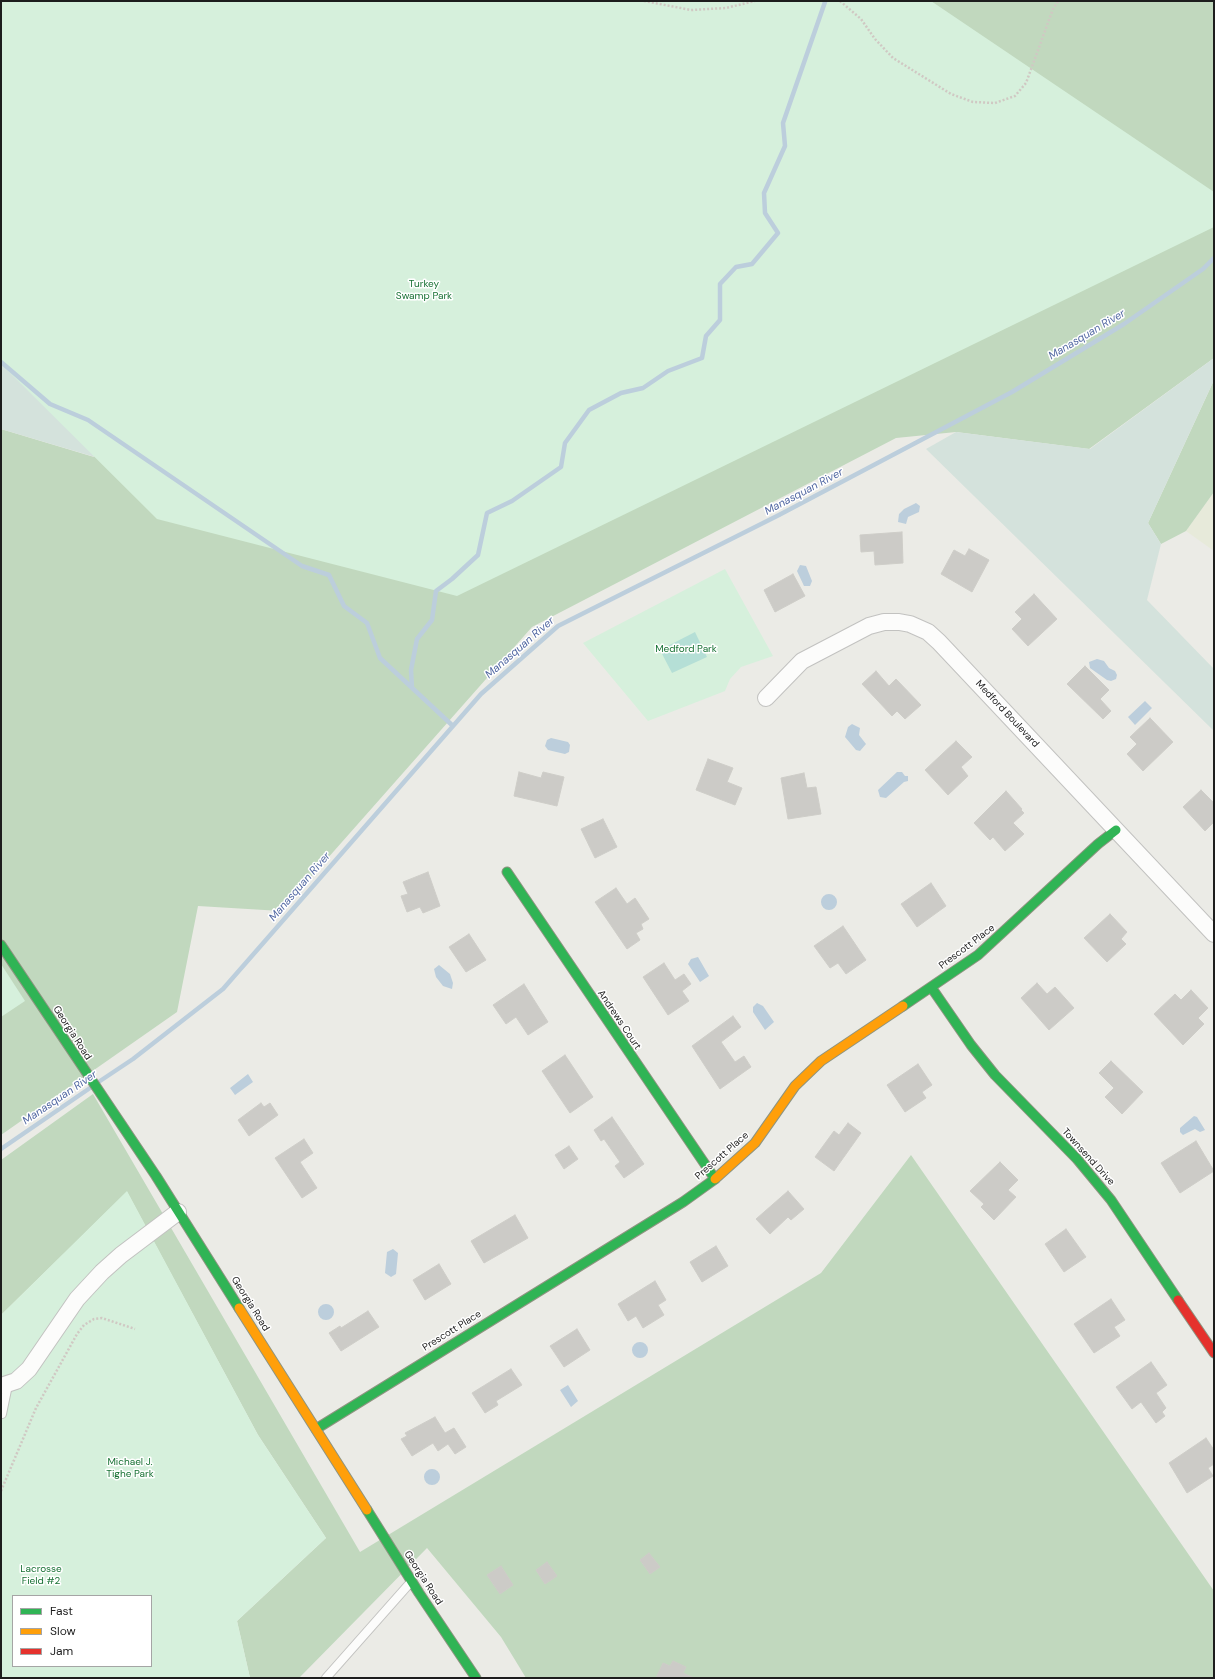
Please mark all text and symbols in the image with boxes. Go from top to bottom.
park label: Turkey Swamp Park [396,278,452,302]
water label: Manasquan River [1046,307,1128,363]
water label: Manasquan River [762,466,846,518]
water label: Manasquan River [483,614,557,682]
park label: Medford Park [655,643,717,655]
street label: Medford Boulevard [973,678,1041,750]
water label: Manasquan River [266,850,334,924]
street label: Prescott Place [937,922,997,972]
street label: Andrews Court [595,988,643,1052]
street label: Georgia Road [50,1004,94,1062]
water label: Manasquan River [20,1068,100,1128]
street label: Townsend Drive [1059,1126,1117,1188]
street label: Prescott Place [693,1130,751,1182]
street label: Georgia Road [228,1274,272,1334]
street label: Prescott Place [420,1308,484,1354]
park label: Michael J. Tighe Park [106,1456,154,1480]
street label: Georgia Road [401,1549,445,1607]
park label: Lacrosse Field #2 [20,1563,62,1586]
legend [12,1595,152,1667]
text: Fast [50,1603,73,1619]
text: Slow [50,1623,76,1639]
text: Jam [50,1643,73,1659]

